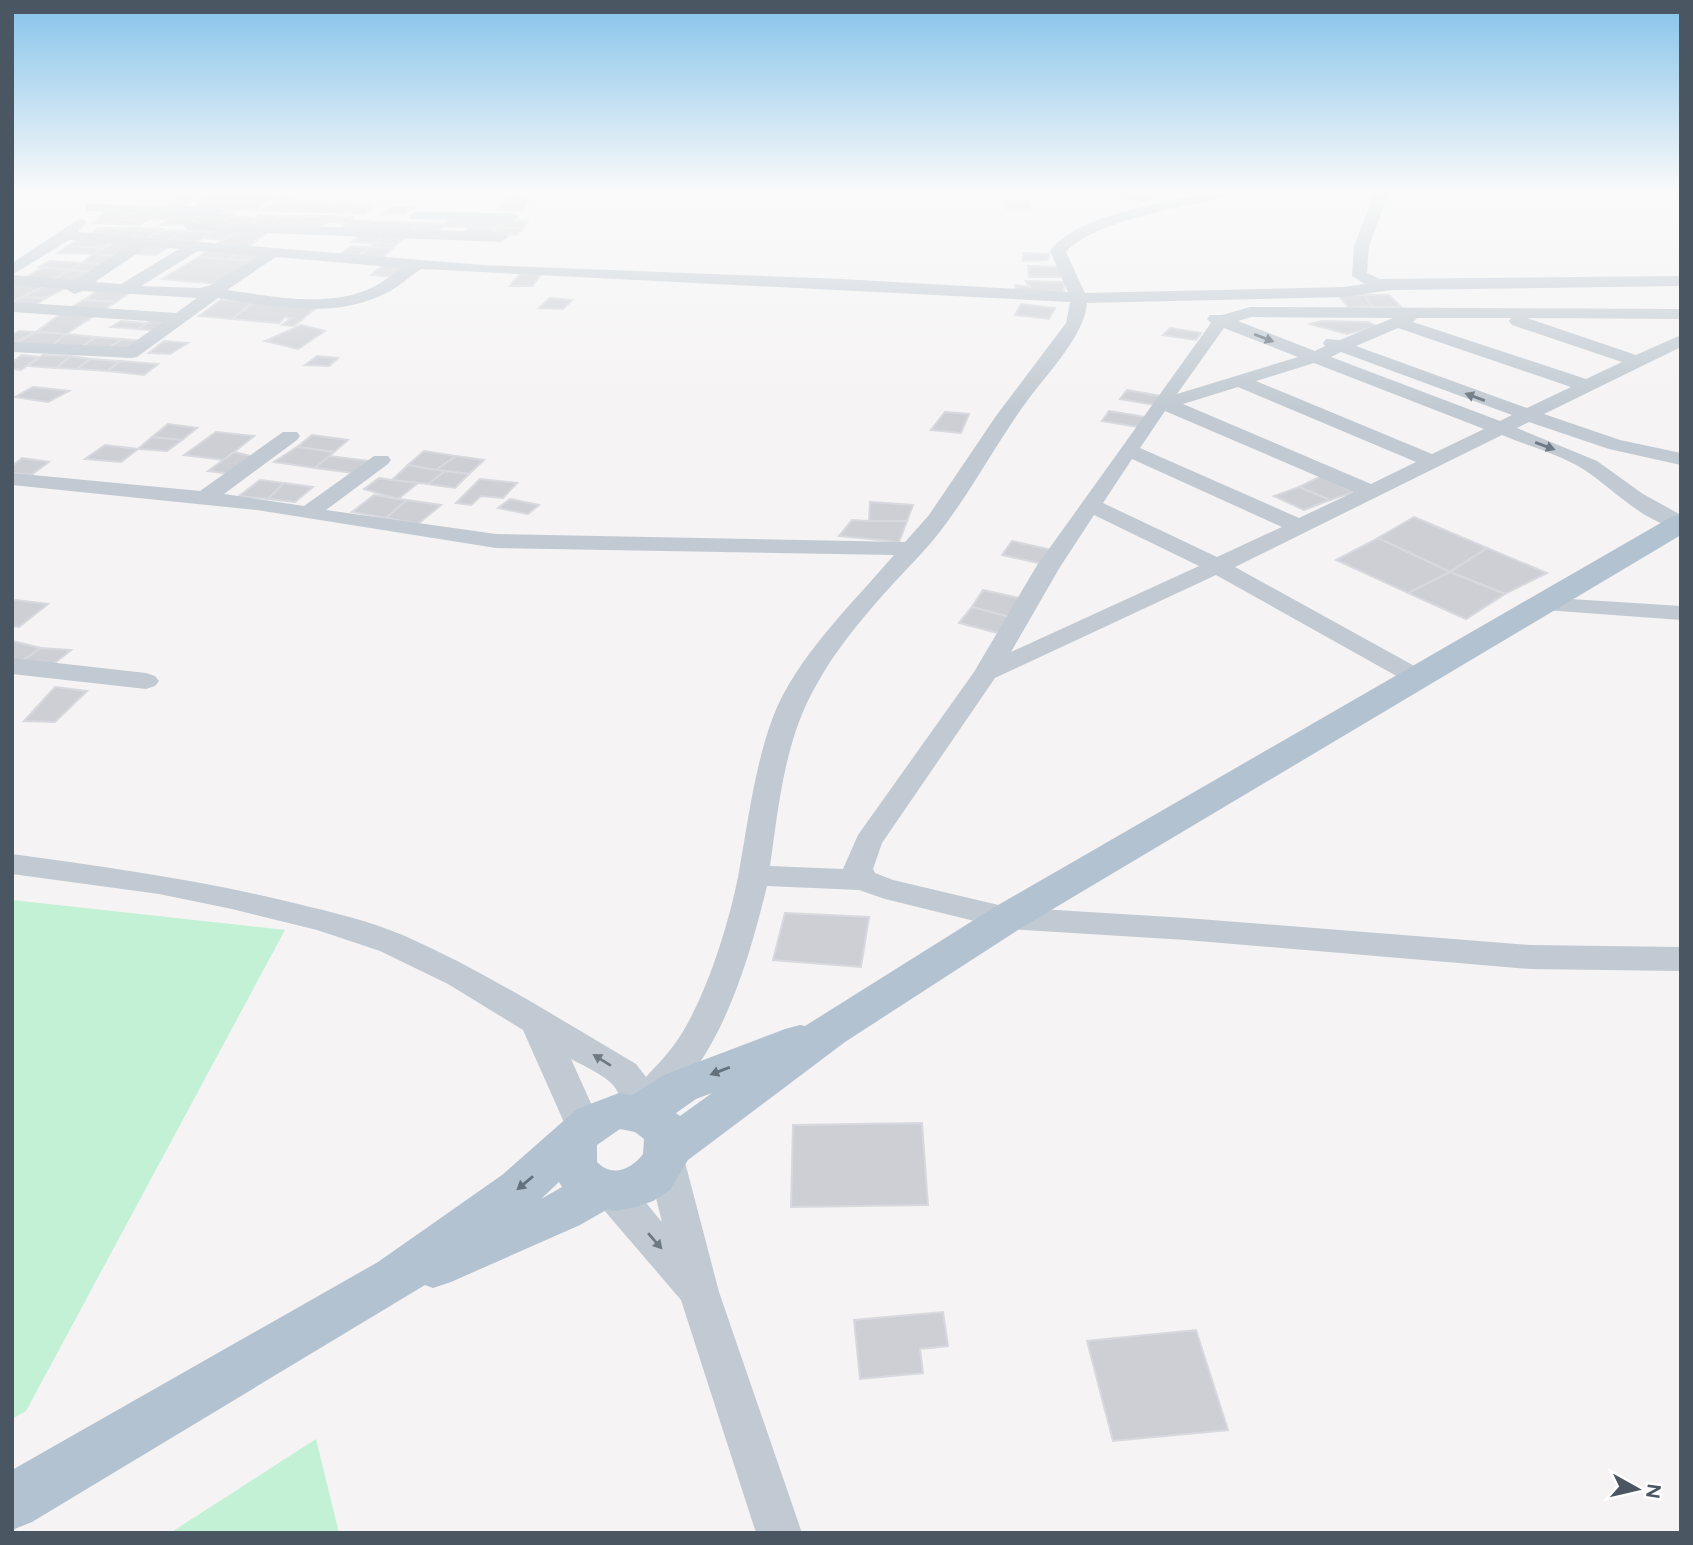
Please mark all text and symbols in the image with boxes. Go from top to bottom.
one-way arrow [1254,333,1275,344]
one-way arrow [1465,391,1486,402]
one-way arrow [1535,441,1556,452]
one-way arrow [593,1054,612,1066]
one-way arrow [709,1065,730,1076]
one-way arrow [516,1175,534,1191]
one-way arrow [647,1233,662,1250]
north arrow [1602,1454,1672,1524]
text: N [1641,1482,1666,1500]

